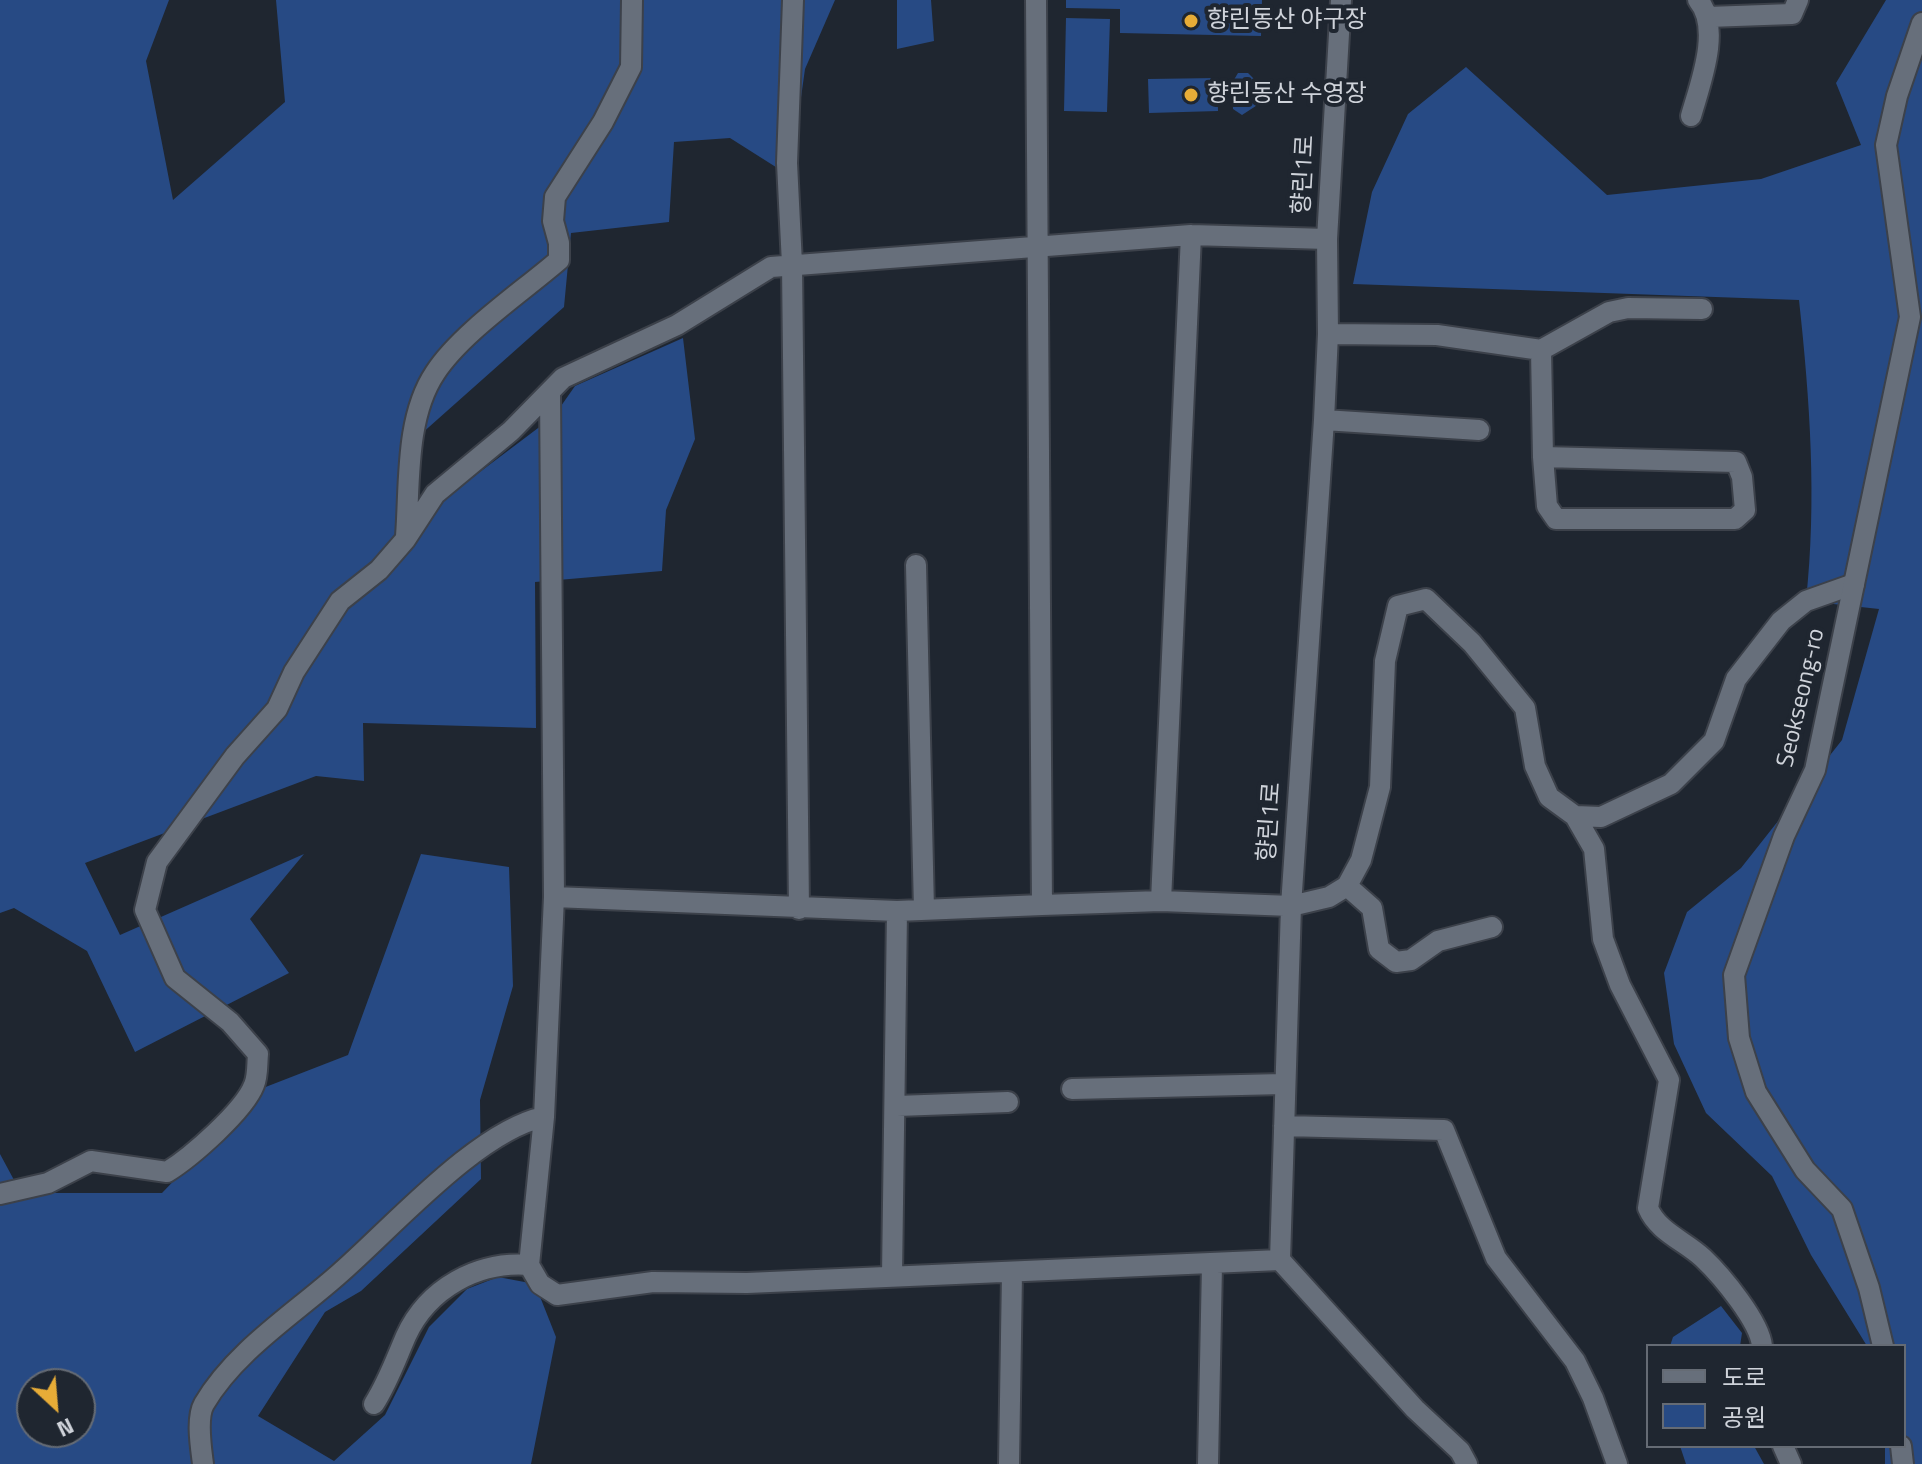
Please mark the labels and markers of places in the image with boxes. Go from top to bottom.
place label: 향린동산 야구장 [1207,7,1367,35]
marker: 향린동산 야구장 [1182,12,1200,30]
place label: 향린동산 수영장 [1207,81,1367,109]
marker: 향린동산 수영장 [1182,86,1200,104]

